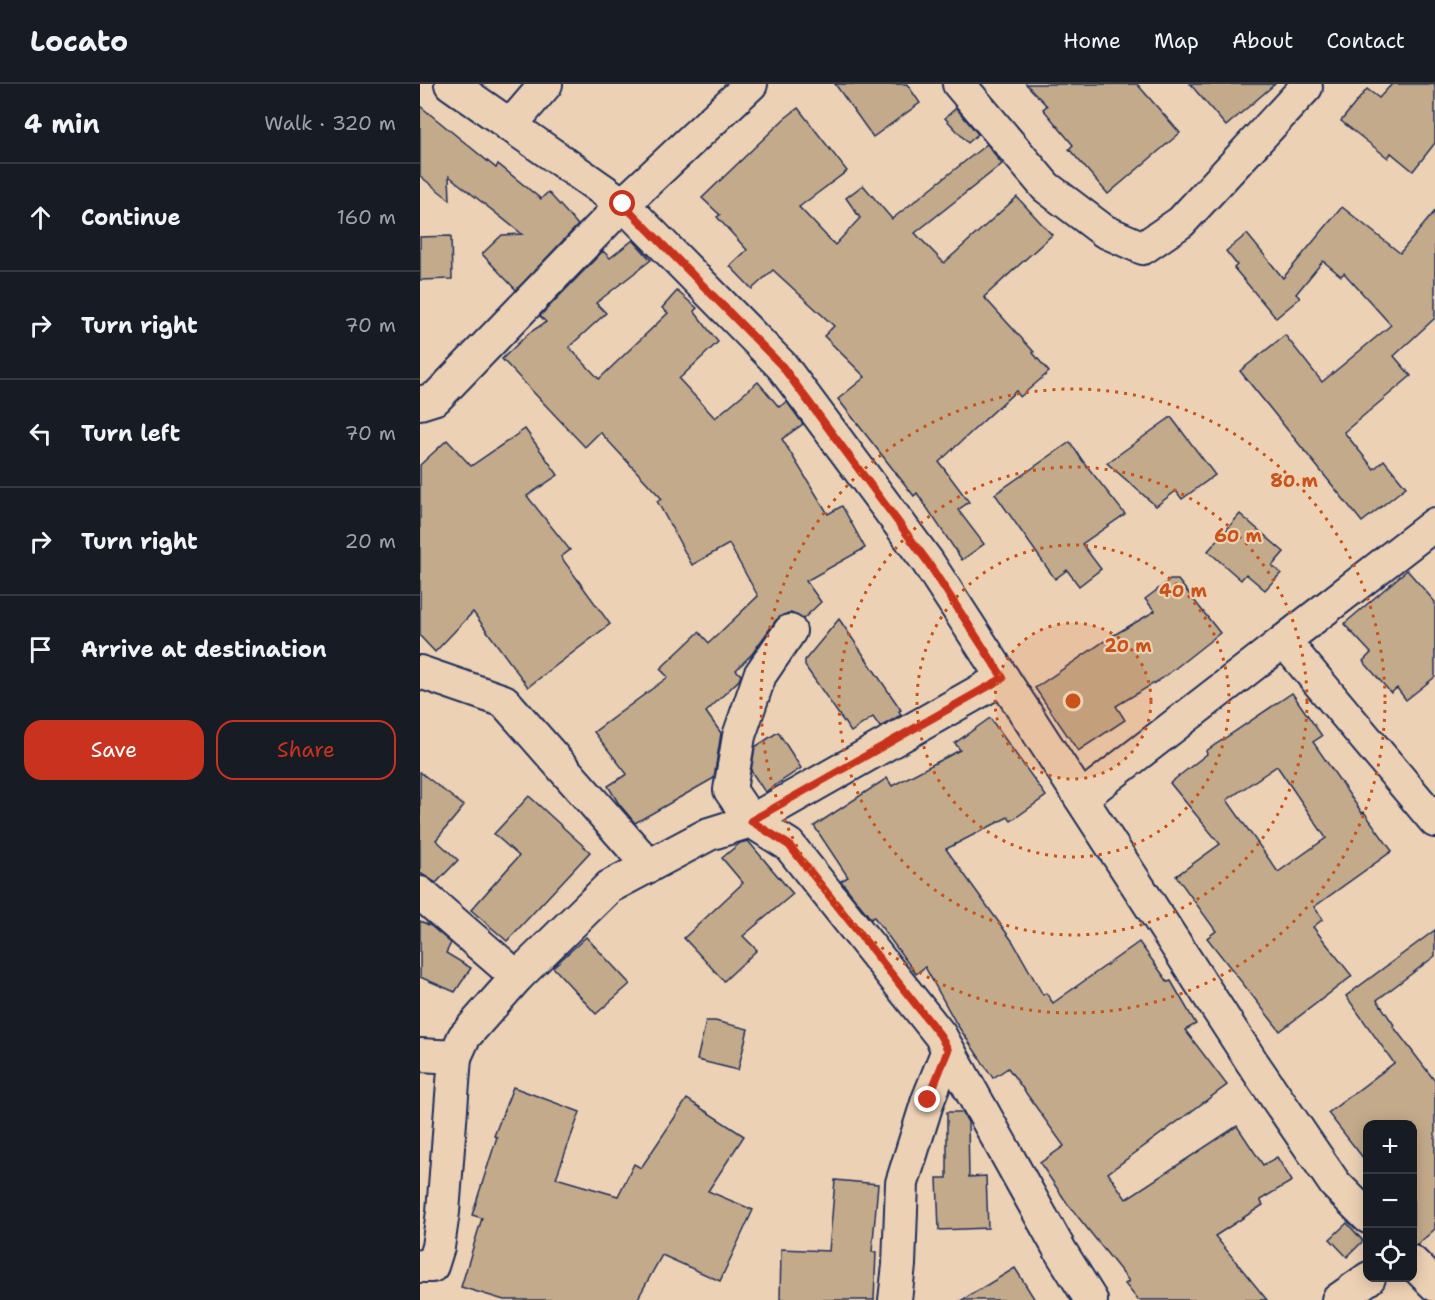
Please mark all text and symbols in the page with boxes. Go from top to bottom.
text: Locato [30,22,128,60]
text: Home [1063,27,1121,55]
text: Map [1154,27,1199,55]
text: About [1232,27,1293,55]
text: Contact [1326,27,1405,55]
text: 4 min [24,106,100,141]
text: Walk · 320 m [264,110,396,136]
route start [609,190,635,216]
icon: ahead [24,201,57,234]
text: Continue [81,203,181,232]
text: 160 m [337,204,396,230]
icon: right [24,309,57,342]
text: Turn right [81,311,198,340]
text: 70 m [344,312,396,338]
icon: left [24,417,57,450]
text: Turn left [81,419,180,448]
text: 70 m [344,420,396,446]
text: 80 m [1270,469,1318,493]
text: 60 m [1214,524,1262,548]
icon: right [24,525,57,558]
text: Turn right [81,527,198,556]
text: 20 m [345,528,396,554]
text: 40 m [1159,579,1207,603]
icon: arrive [24,633,57,666]
text: 20 m [1104,634,1152,658]
text: Arrive at destination [81,635,327,664]
centre of rings [1063,691,1083,711]
button: Save [24,720,204,780]
button: Share [216,720,396,780]
route end [914,1086,940,1112]
map controls [1363,1120,1417,1282]
button: + [1363,1120,1417,1174]
button: − [1363,1174,1417,1228]
button: locate [1363,1228,1417,1282]

